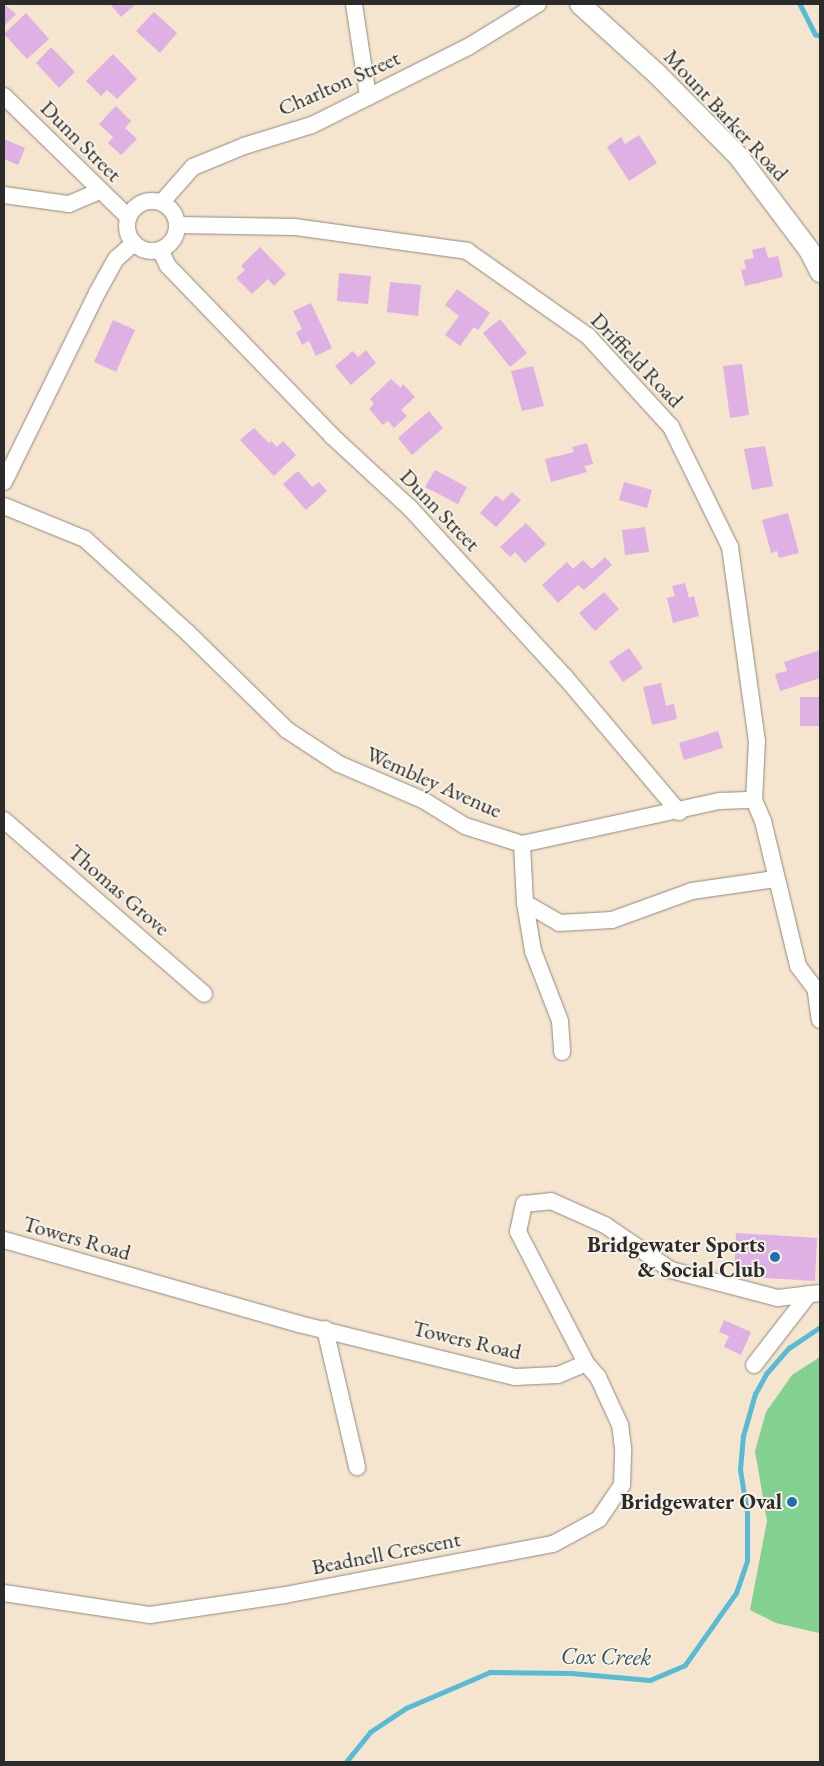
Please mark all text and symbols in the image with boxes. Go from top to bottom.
street label: Charlton Street [274,44,404,122]
street label: Mount Barker Road [658,44,794,186]
street label: Dunn Street [35,95,127,187]
street label: Driffield Road [585,307,689,413]
street label: Dunn Street [394,463,486,557]
street label: Wembley Avenue [362,740,506,824]
street label: Thomas Grove [63,839,175,941]
street label: Towers Road [20,1210,134,1266]
place label: Bridgewater Sports & Social Club [587,1231,765,1282]
marker: Bridgewater Sports & Social Club [769,1251,781,1263]
street label: Towers Road [410,1315,524,1365]
place label: Bridgewater Oval [621,1489,782,1515]
marker: Bridgewater Oval [786,1496,798,1508]
street label: Beadnell Crescent [309,1526,463,1580]
water label: Cox Creek [561,1641,651,1671]

